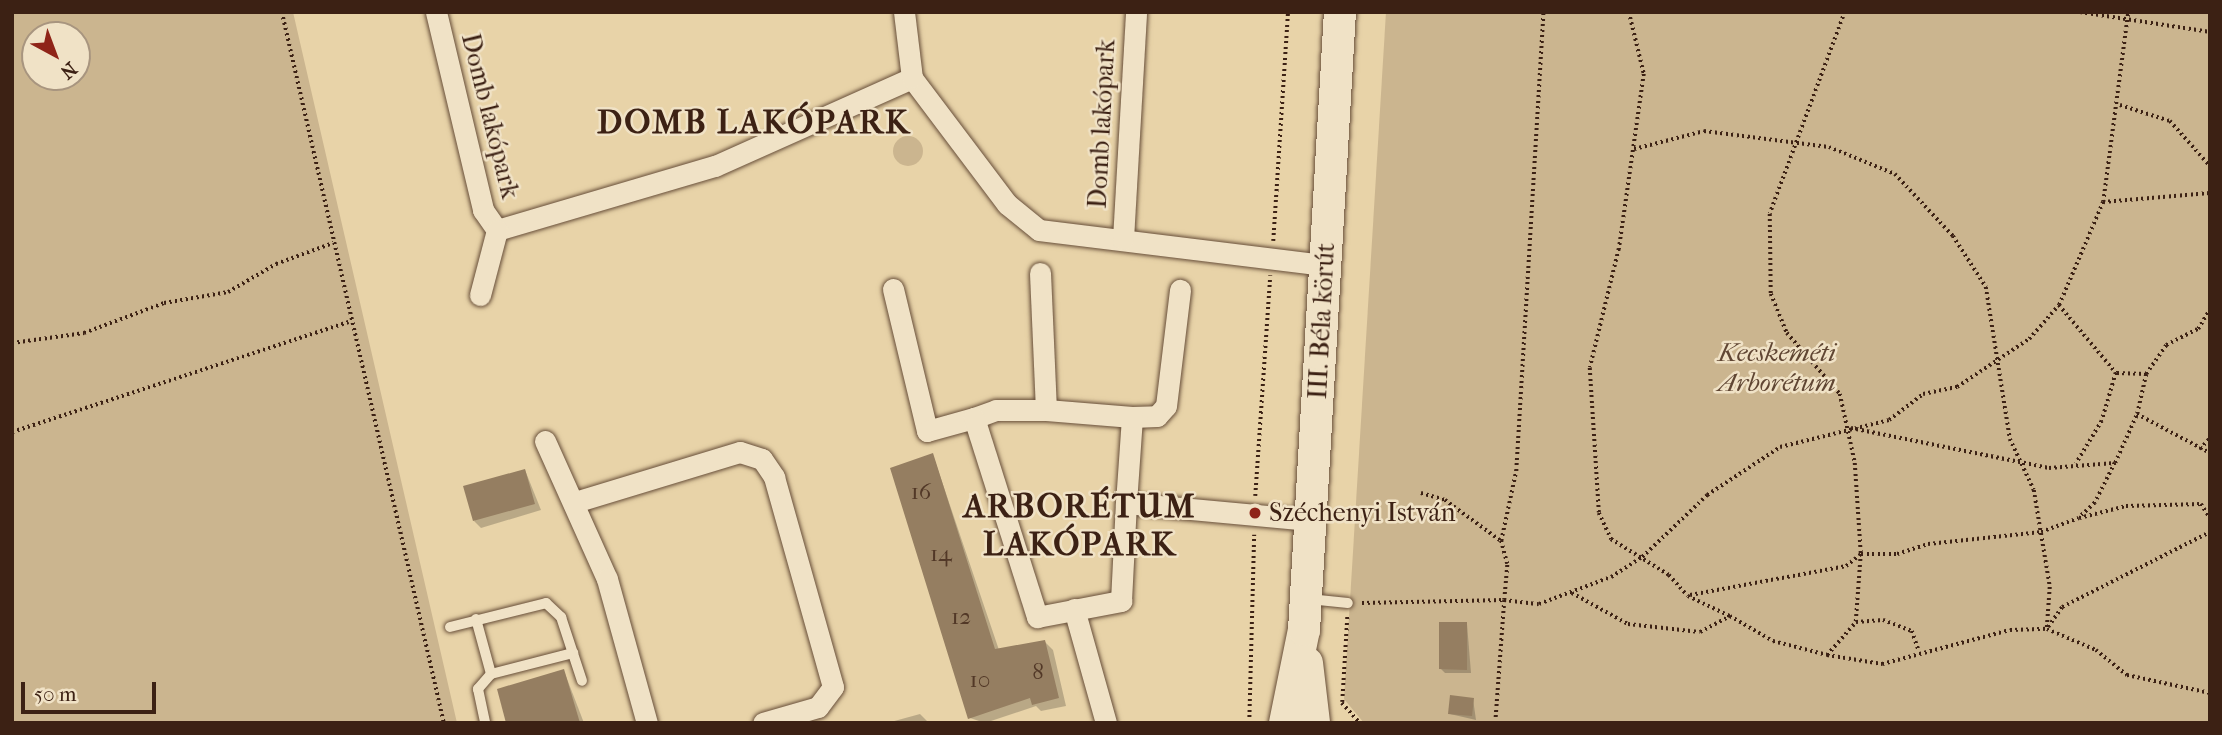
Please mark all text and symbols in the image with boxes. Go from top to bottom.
north arrow [21,21,91,91]
street label: Domb lakópark [454,30,526,202]
street label: Domb lakópark [1082,39,1122,209]
text: N [56,57,81,83]
district label: DOMB LAKÓPARK [599,103,909,143]
street label: III. Béla körút [1302,242,1342,400]
park label: Kecskeméti Arborétum [1718,337,1836,398]
house number: 16 [911,478,931,506]
district label: ARBORÉTUM LAKÓPARK [965,487,1195,565]
place label: Széchenyi István [1269,497,1456,529]
marker: Széchenyi István [1247,505,1263,521]
house number: 14 [930,540,952,568]
house number: 12 [951,603,971,631]
house number: 8 [1032,658,1044,686]
house number: 10 [970,666,990,694]
scale bar [24,668,159,712]
text: 50 m [34,682,77,706]

